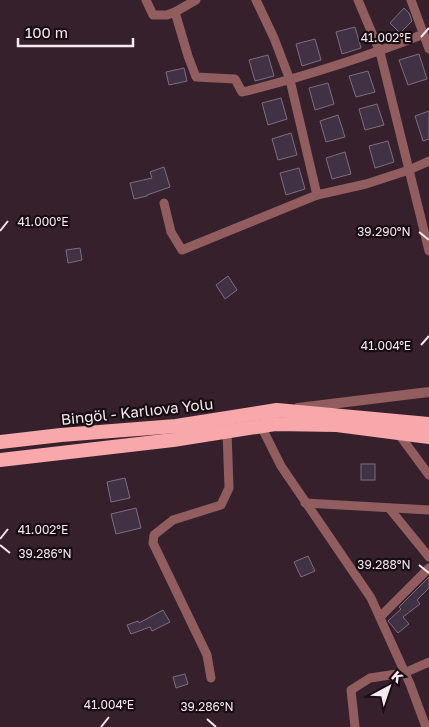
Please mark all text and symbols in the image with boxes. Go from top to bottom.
scale bar [18,15,132,47]
text: 100 m [25,23,68,41]
text: 41.002°E [361,30,411,45]
text: 41.000°E [17,214,69,229]
text: 39.290°N [357,224,411,239]
text: 41.004°E [361,338,411,353]
street label: Bingöl - Karlıova Yolu [60,394,214,428]
text: 41.002°E [18,522,68,537]
text: 39.286°N [18,546,72,561]
text: 39.288°N [357,557,411,572]
north arrow [364,662,414,712]
text: K [388,667,407,686]
text: 41.004°E [84,697,134,712]
text: 39.286°N [180,699,234,714]

